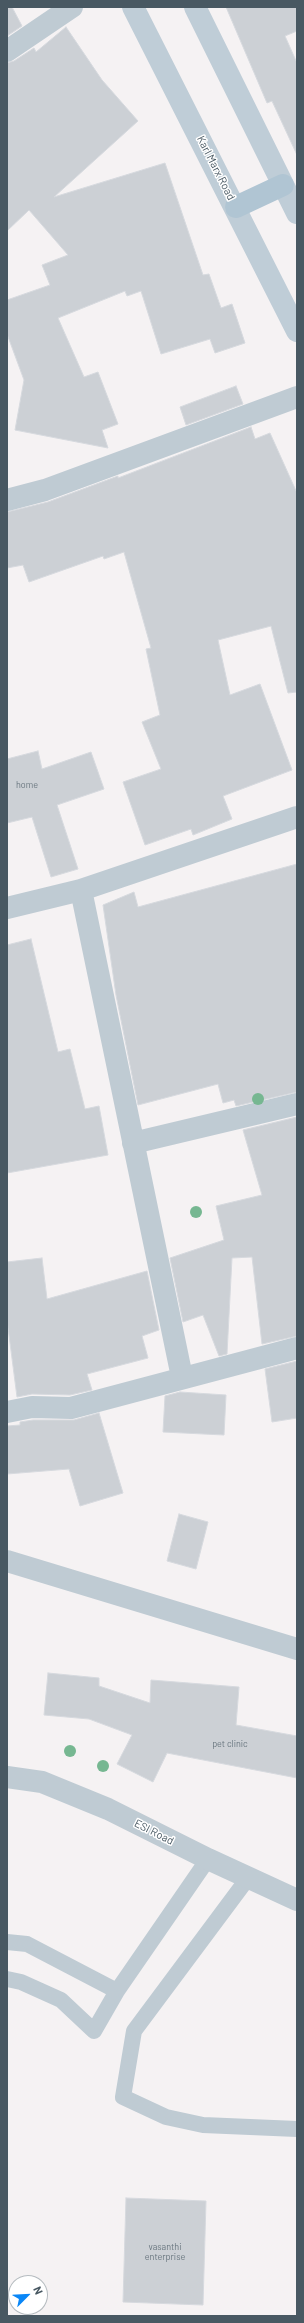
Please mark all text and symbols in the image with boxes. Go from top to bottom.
street label: Karl Marx Road [194,134,238,202]
house number: home [16,780,38,790]
house number: pet clinic [212,1739,248,1749]
street label: ESI Road [132,1816,176,1848]
house number: vasanthi enterprise [145,2242,185,2263]
north arrow [8,2275,48,2315]
text: N [31,2284,46,2296]

